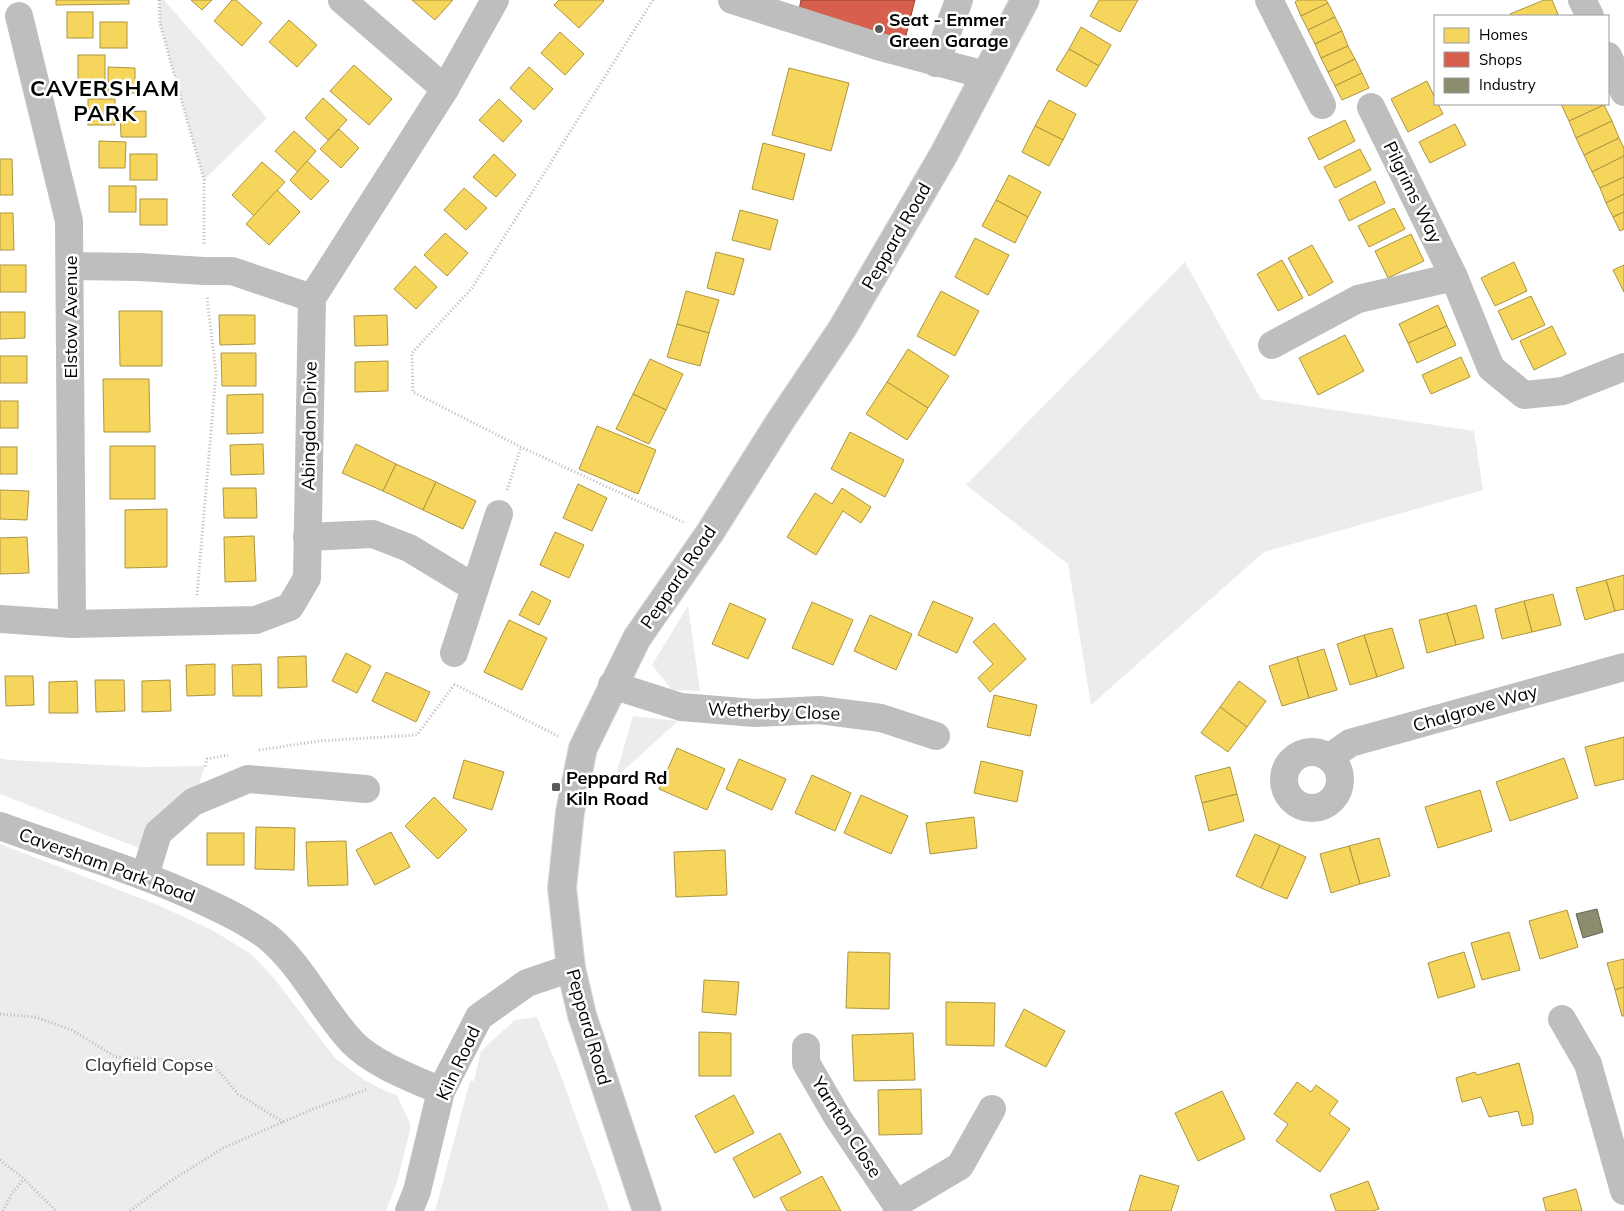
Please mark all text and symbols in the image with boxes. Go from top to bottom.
place label: Seat - Emmer Green Garage [889,8,1009,52]
legend [1434,15,1609,105]
marker: Seat - Emmer Green Garage [873,23,885,35]
text: Homes [1479,25,1528,44]
text: Shops [1479,50,1522,69]
district label: CAVERSHAM PARK [30,74,180,127]
text: Industry [1479,75,1536,94]
street label: Pilgrims Way [1378,137,1448,247]
street label: Peppard Road [856,178,936,294]
street label: Elstow Avenue [59,255,82,379]
street label: Abingdon Drive [296,361,322,491]
street label: Peppard Road [635,521,721,633]
street label: Chalgrove Way [1410,679,1540,737]
street label: Wetherby Close [707,697,841,725]
place label: Peppard Rd Kiln Road [566,766,667,810]
marker: Peppard Rd Kiln Road [550,781,562,793]
street label: Caversham Park Road [16,822,198,908]
street label: Peppard Road [561,966,617,1088]
street label: Kiln Road [431,1022,485,1104]
park label: Clayfield Copse [85,1053,213,1076]
street label: Yarnton Close [806,1071,887,1182]

